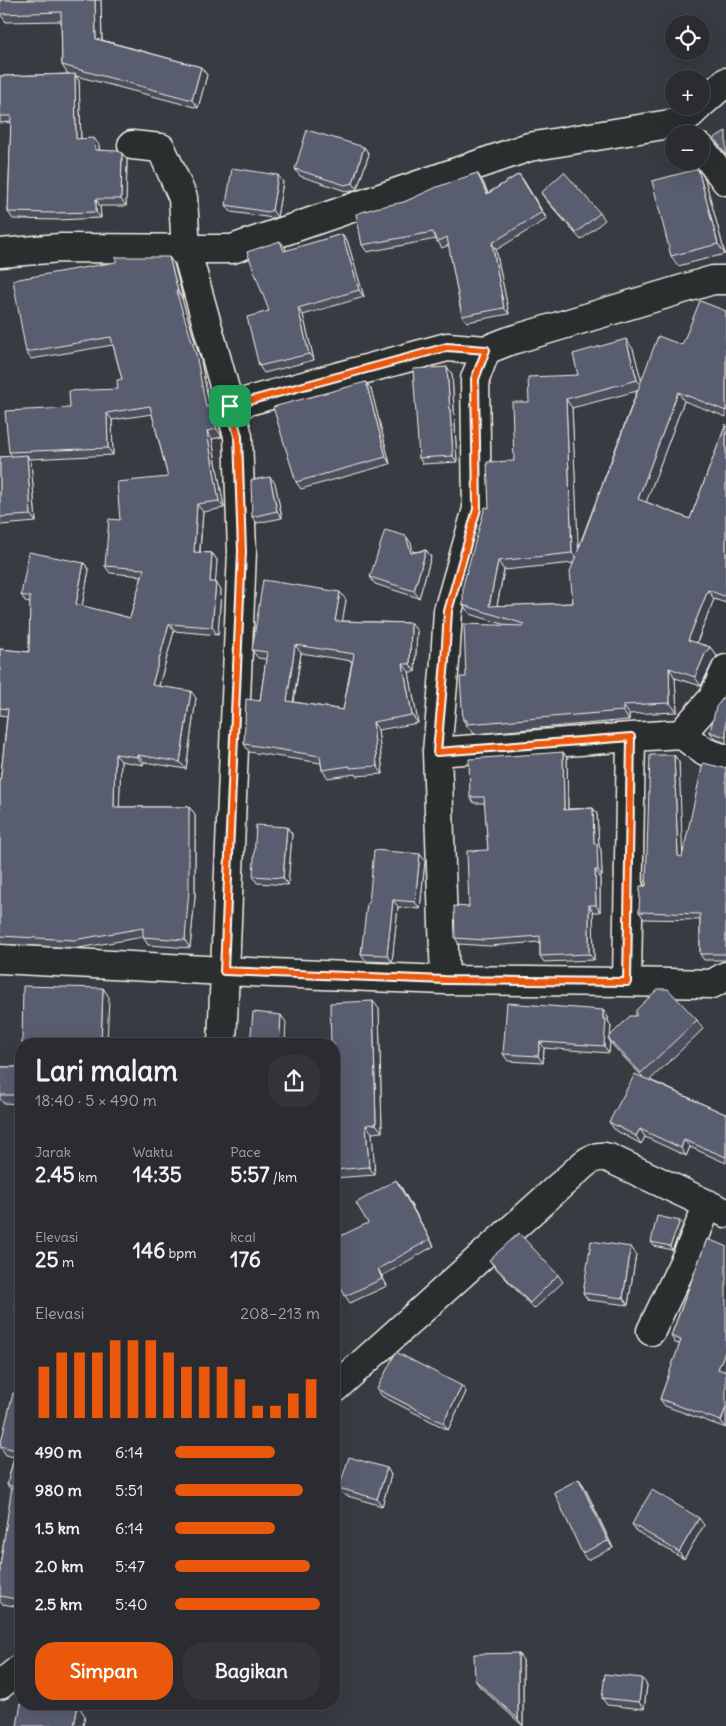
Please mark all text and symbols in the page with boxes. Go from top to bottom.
map controls [665,15,710,170]
button: locate [665,15,710,60]
button: + [665,70,710,115]
button: − [665,125,710,170]
pin [209,385,251,427]
icon: arrive [216,392,244,420]
text: Lari malam [35,1053,178,1089]
button: share [268,1055,320,1107]
text: 18:40 · 5 × 490 m [35,1090,157,1110]
text: Jarak [35,1143,71,1161]
text: Waktu [133,1143,173,1161]
text: Pace [230,1143,261,1161]
text: 2.45 [35,1161,75,1188]
text: 14:35 [133,1161,182,1188]
text: 5:57 [230,1161,270,1188]
text: km [75,1168,97,1186]
text: /km [270,1168,297,1186]
text: Elevasi [35,1228,78,1246]
text: kcal [230,1228,256,1246]
text: 146 [133,1237,165,1264]
text: bpm [165,1244,197,1262]
text: 25 [35,1246,59,1273]
text: 176 [230,1246,261,1273]
text: m [59,1253,74,1271]
text: Elevasi [35,1303,84,1323]
text: 208–213 m [240,1303,320,1323]
text: 490 m [35,1442,82,1462]
text: 6:14 [115,1442,143,1462]
text: 980 m [35,1480,82,1500]
text: 5:51 [115,1480,143,1500]
text: 1.5 km [35,1518,80,1538]
text: 6:14 [115,1518,143,1538]
text: 2.0 km [35,1556,84,1576]
text: 5:47 [115,1556,145,1576]
text: 2.5 km [35,1594,82,1614]
text: 5:40 [115,1594,148,1614]
button: Simpan [35,1642,173,1700]
button: Bagikan [183,1642,320,1700]

